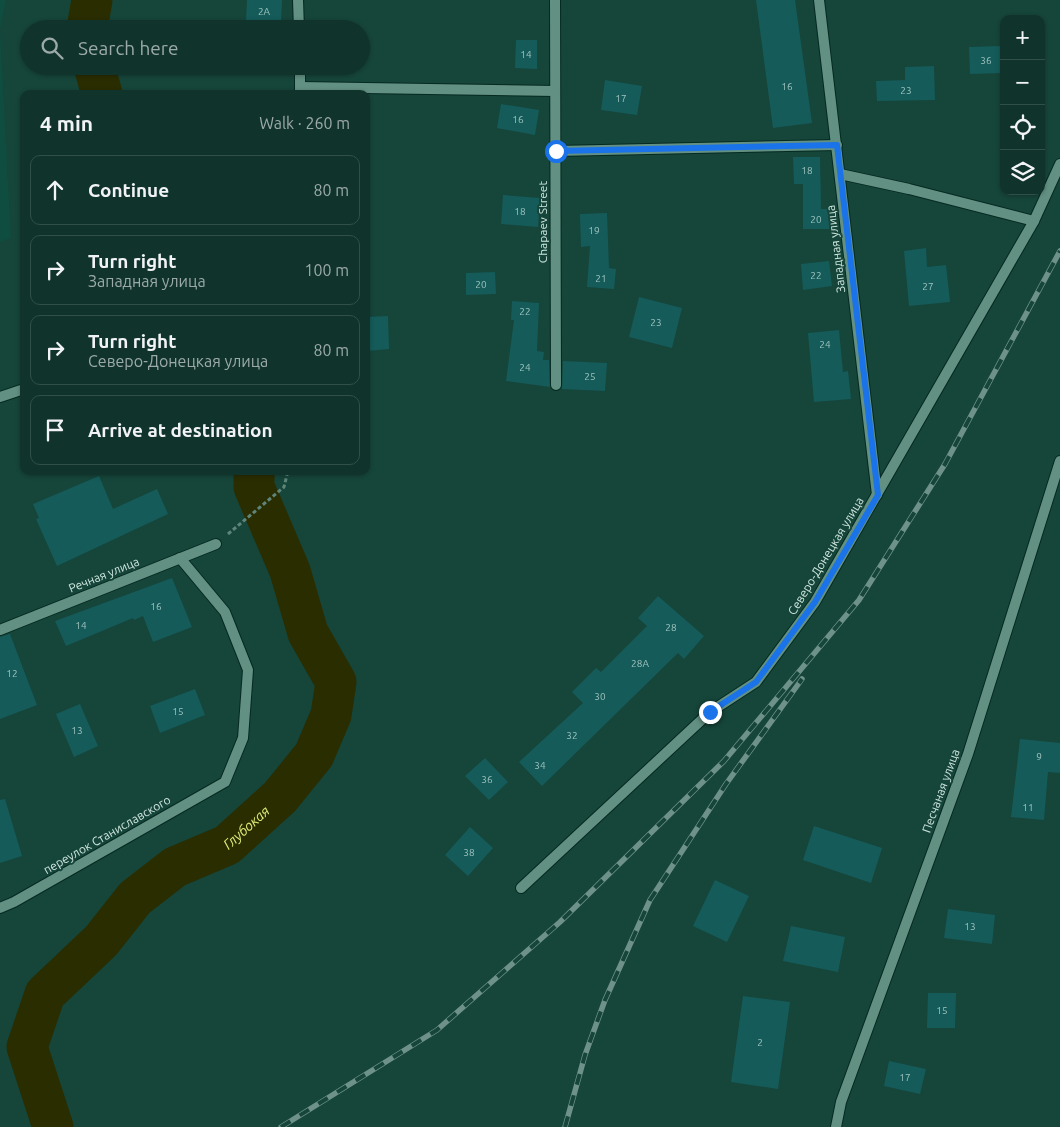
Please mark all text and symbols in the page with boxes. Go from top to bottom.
house number: 2А [258,6,271,17]
map controls [1000,15,1045,195]
button: + [1000,15,1045,60]
search box [20,20,370,75]
icon: search [38,34,66,62]
text: Search here [78,37,178,59]
house number: 14 [520,49,532,60]
house number: 36 [980,55,992,66]
button: − [1000,60,1045,105]
house number: 16 [781,81,793,92]
house number: 23 [900,85,912,96]
house number: 17 [615,93,627,104]
button: locate [1000,105,1045,150]
text: 4 min [40,111,93,135]
text: Walk · 260 m [259,114,350,132]
house number: 16 [512,114,524,125]
route start [545,140,568,163]
button: layers [1000,150,1045,195]
house number: 18 [801,165,813,176]
icon: ahead [41,176,69,204]
text: Continue [88,179,169,201]
text: 80 m [313,181,349,199]
street label: Chapaev Street [536,181,549,263]
street label: Западная улица [824,204,847,294]
house number: 18 [514,206,526,217]
house number: 20 [810,214,822,225]
house number: 19 [588,225,600,236]
text: Turn right [88,250,176,272]
icon: right [41,256,69,284]
text: 100 m [304,261,349,279]
house number: 22 [810,270,822,281]
text: Западная улица [88,272,206,290]
house number: 21 [595,273,607,284]
house number: 20 [475,279,487,290]
house number: 27 [922,281,934,292]
house number: 22 [519,306,531,317]
house number: 23 [650,317,662,328]
text: Turn right [88,330,176,352]
icon: right [41,336,69,364]
house number: 24 [819,339,831,350]
text: 80 m [313,341,349,359]
text: Северо-Донецкая улица [88,352,268,370]
house number: 24 [519,362,531,373]
house number: 25 [584,371,596,382]
icon: arrive [41,416,69,444]
text: Arrive at destination [88,419,273,441]
street label: Северо-Донецкая улица [785,494,866,617]
street label: Речная улица [67,554,141,595]
house number: 16 [150,601,162,612]
house number: 14 [75,620,87,631]
house number: 28 [665,622,677,633]
house number: 28А [631,658,649,669]
house number: 12 [6,668,18,679]
house number: 30 [594,691,606,702]
route end [699,701,722,724]
house number: 15 [172,706,184,717]
house number: 13 [71,725,83,736]
house number: 32 [566,730,578,741]
street label: Песчаная улица [919,747,962,834]
house number: 9 [1036,751,1042,762]
house number: 34 [534,760,546,771]
house number: 36 [481,774,493,785]
street label: переулок Станиславского [41,793,173,876]
house number: 11 [1022,802,1034,813]
water label: Глубокая [220,803,273,853]
house number: 38 [463,847,475,858]
house number: 13 [964,921,976,932]
house number: 15 [936,1005,948,1016]
house number: 2 [757,1037,763,1048]
house number: 17 [899,1072,911,1083]

